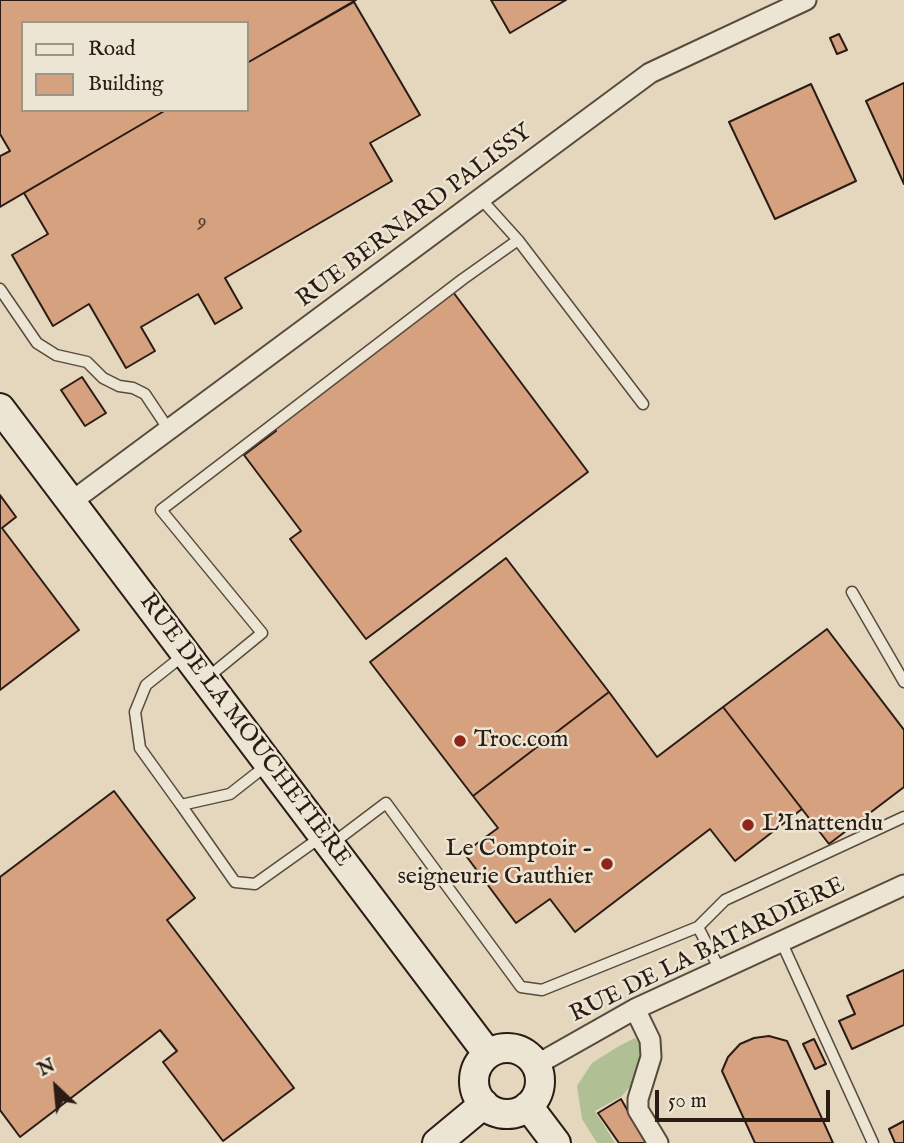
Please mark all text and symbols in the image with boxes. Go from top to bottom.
legend [21,21,248,112]
text: Road [88,36,135,63]
text: Building [88,71,163,98]
street label: RUE BERNARD PALISSY [292,119,538,315]
house number: 9 [197,210,207,236]
street label: RUE DE LA MOUCHETIÈRE [132,589,356,873]
place label: Troc.com [474,727,569,755]
marker: Troc.com [452,733,468,749]
place label: L'Inattendu [762,811,883,839]
marker: L'Inattendu [740,817,756,833]
place label: Le Comptoir - seigneurie Gauthier [397,836,593,892]
marker: Le Comptoir - seigneurie Gauthier [599,856,615,872]
street label: RUE DE LA BATARDIÈRE [566,872,850,1030]
north arrow [21,1052,91,1122]
text: N [34,1054,59,1083]
scale bar [659,1076,834,1120]
text: 50 m [668,1088,707,1115]

